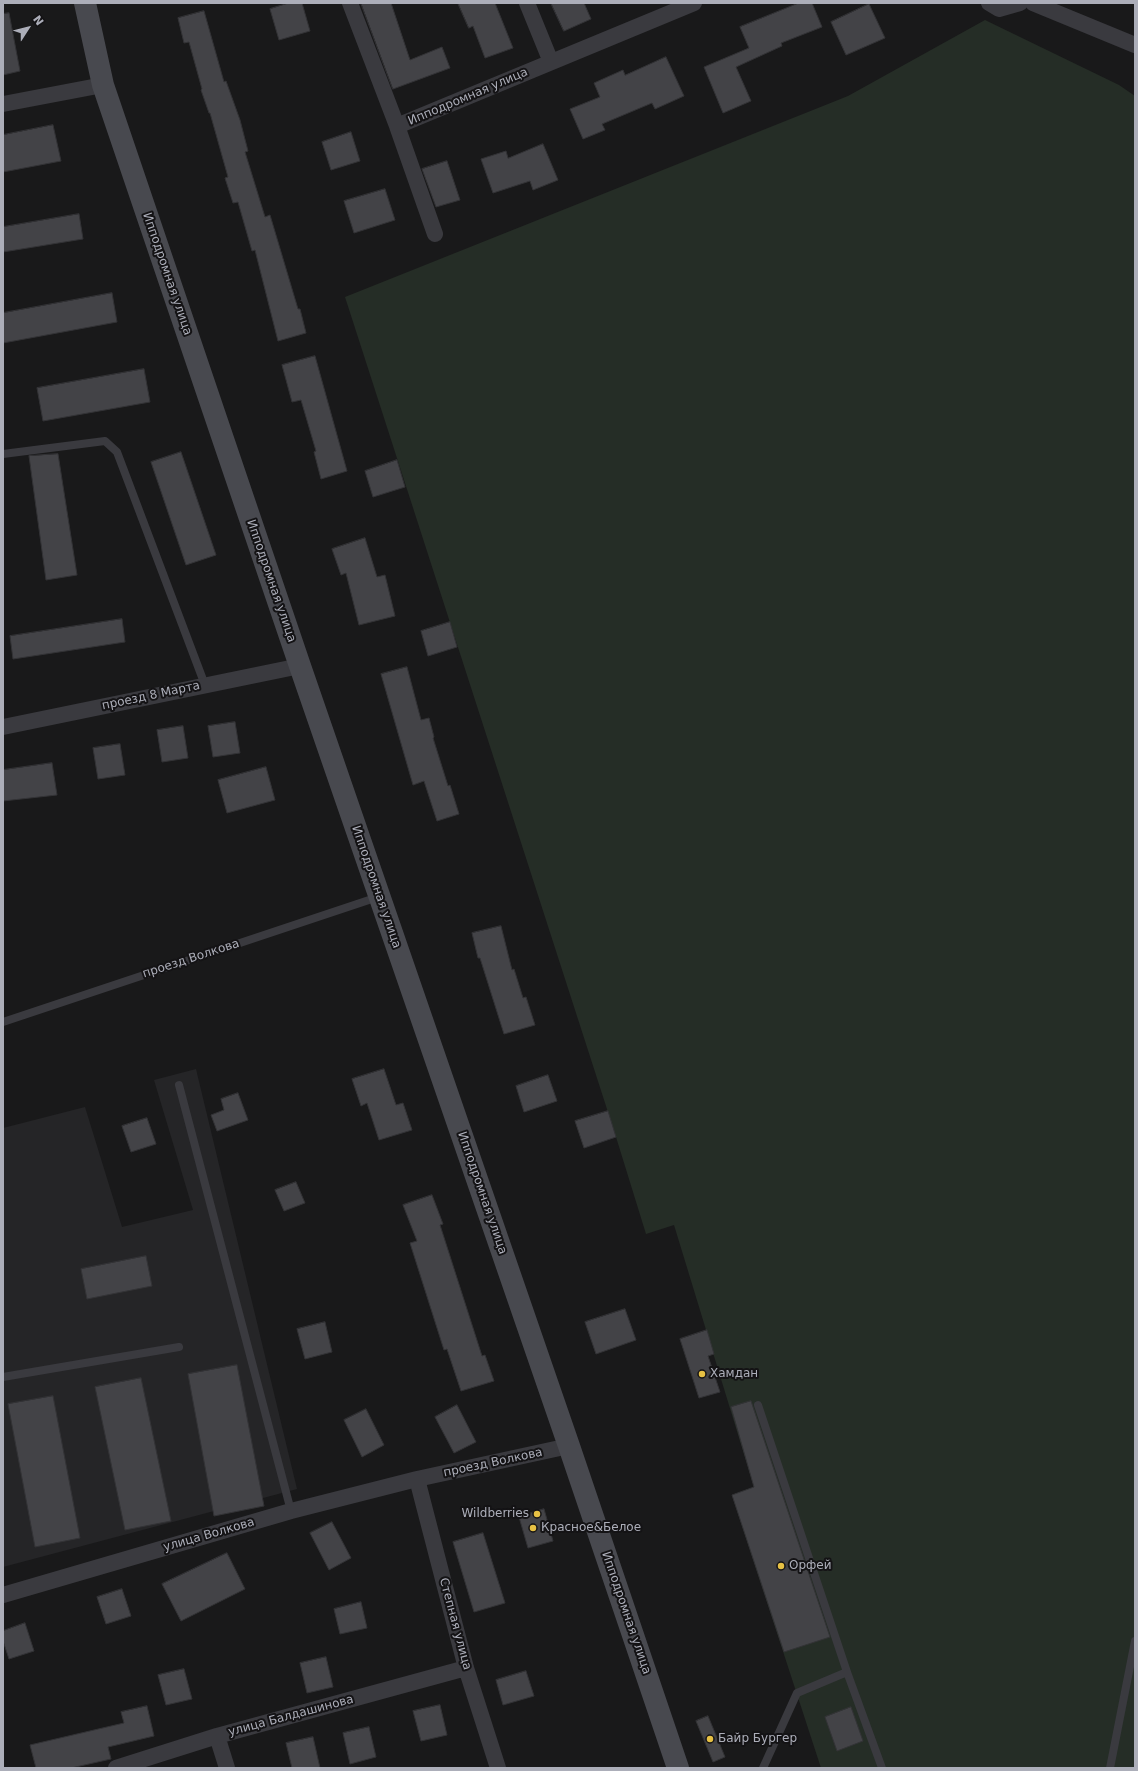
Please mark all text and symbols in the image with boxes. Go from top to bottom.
north arrow [8,8,48,48]
text: N [30,13,46,28]
street label: Ипподромная улица [406,65,530,129]
street label: Ипподромная улица [139,211,195,337]
street label: Ипподромная улица [243,518,299,644]
street label: проезд 8 Марта [101,679,201,713]
street label: Ипподромная улица [348,824,404,950]
street label: проезд Волкова [141,937,241,981]
street label: Ипподромная улица [454,1130,510,1256]
place label: Хамдан [710,1367,758,1381]
marker: Хамдан [697,1369,707,1379]
street label: проезд Волкова [442,1445,544,1481]
place label: Wildberries [461,1507,529,1521]
marker: Wildberries [532,1509,542,1519]
street label: улица Волкова [162,1515,256,1555]
place label: Красное&Белое [541,1521,641,1535]
marker: Красное&Белое [528,1523,538,1533]
street label: Ипподромная улица [598,1550,654,1676]
place label: Орфей [789,1559,832,1573]
marker: Орфей [776,1561,786,1571]
street label: Степная улица [436,1576,474,1672]
street label: улица Балдашинова [227,1692,355,1740]
place label: Байр Бургер [718,1732,797,1746]
marker: Байр Бургер [705,1734,715,1744]

